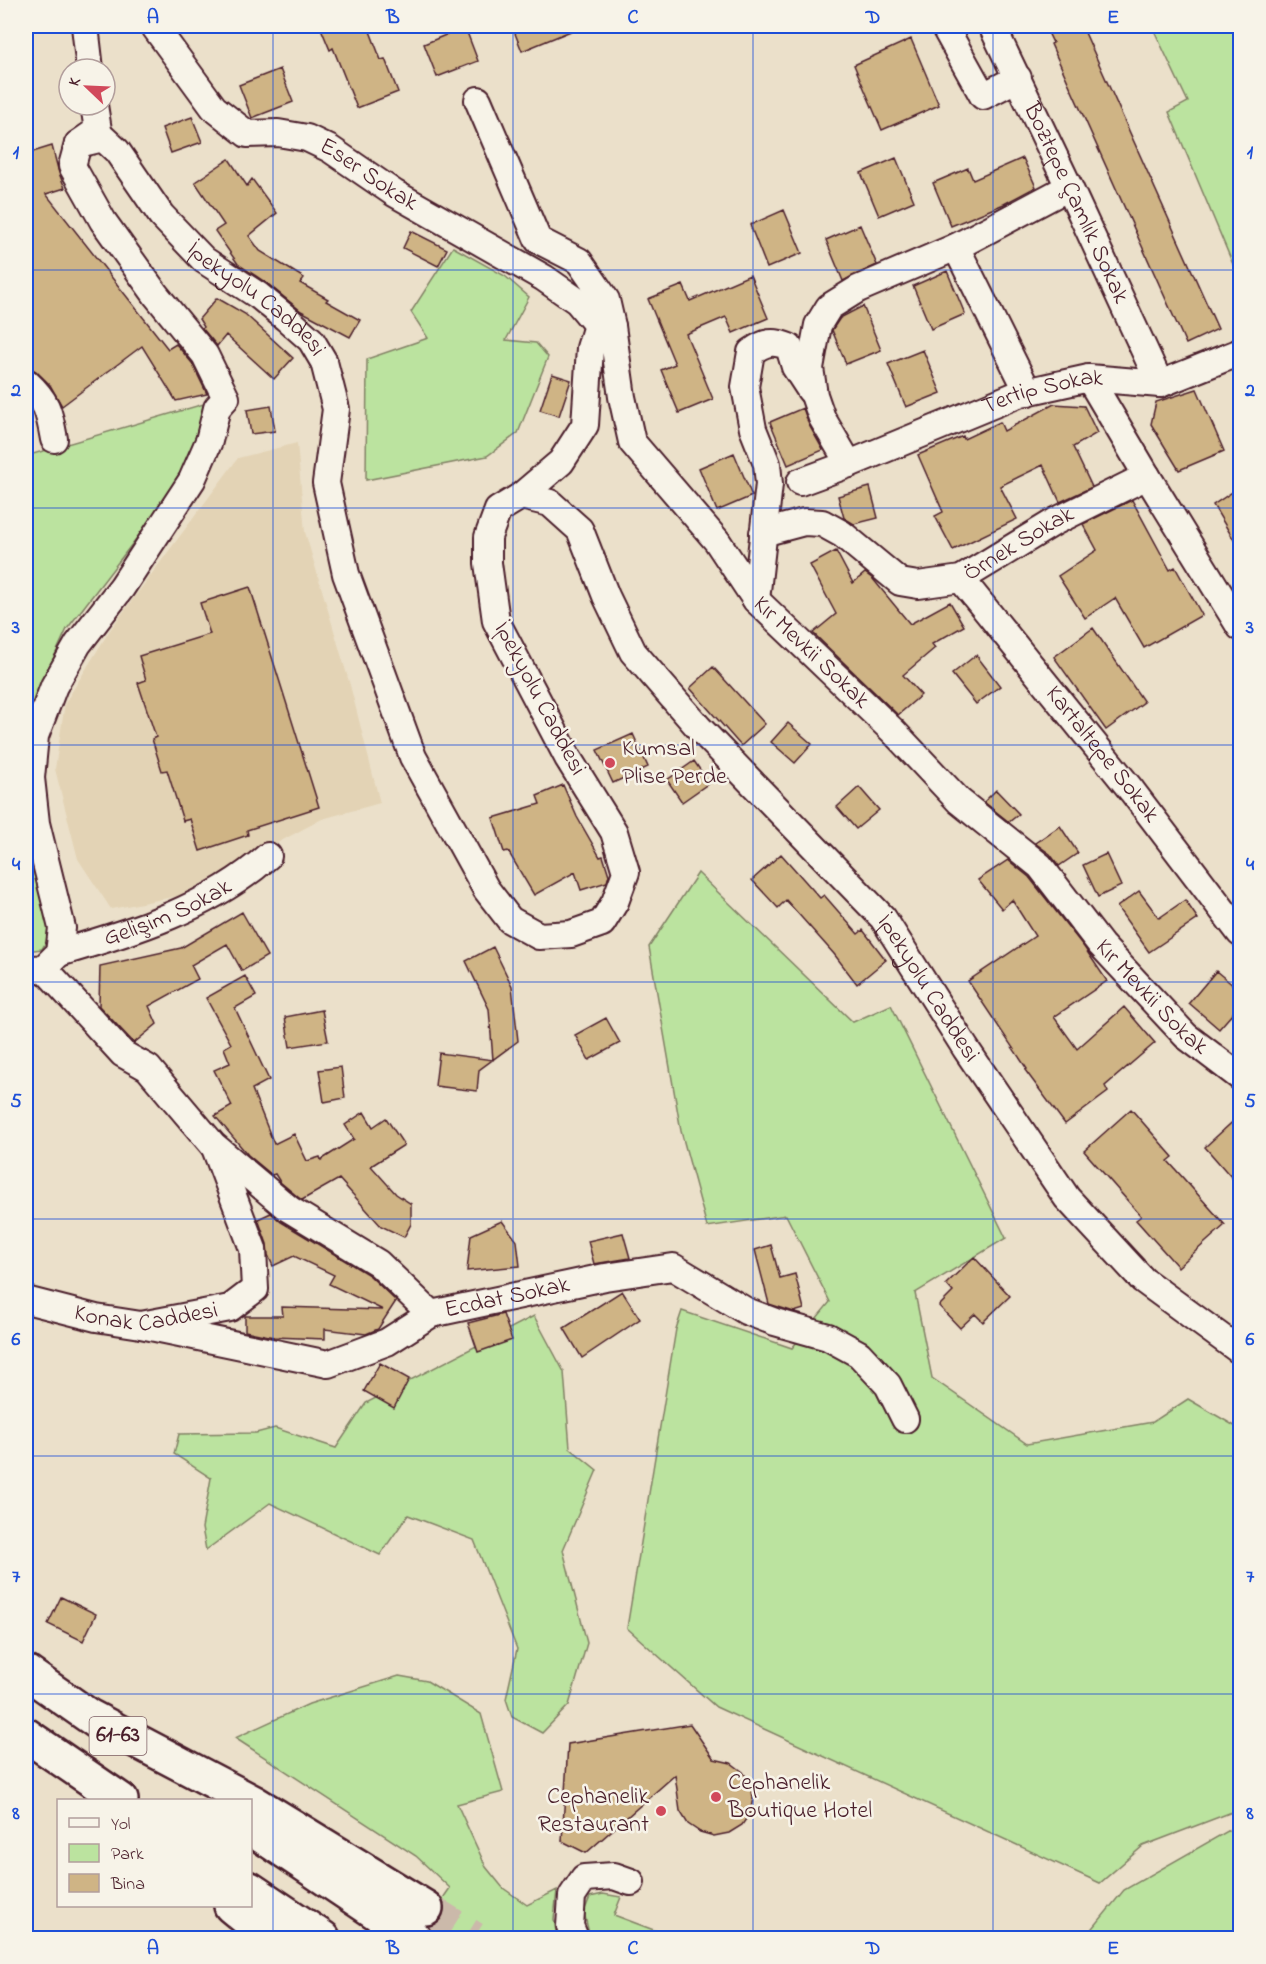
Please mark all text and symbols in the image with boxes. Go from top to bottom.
text: A [147,4,159,33]
text: B [385,4,400,33]
text: C [628,4,639,33]
text: D [865,4,880,33]
text: E [1107,4,1119,33]
north arrow [57,57,117,117]
text: K [62,73,88,90]
street label: Boztepe Çamlık Sokak [1013,96,1138,310]
street label: Eser Sokak [314,129,425,221]
text: 1 [13,139,20,168]
text: 1 [1247,139,1254,168]
street label: İpekyolu Caddesi [178,234,334,363]
street label: Tertip Sokak [977,360,1105,425]
text: 2 [10,377,21,406]
text: 2 [1244,377,1255,406]
street label: Örnek Sokak [957,497,1081,591]
street label: Kır Mevkii Sokak [745,588,878,718]
text: 3 [11,614,20,643]
text: 3 [1245,614,1254,643]
street label: İpekyolu Caddesi [483,616,594,783]
street label: Kartaltepe Sokak [1036,678,1168,831]
place label: Kumsal Plise Perde [622,732,727,795]
marker: Kumsal Plise Perde [603,756,617,770]
text: 4 [12,851,21,880]
text: 4 [1246,851,1255,880]
street label: Gelişim Sokak [99,870,239,956]
street label: İpekyolu Caddesi [867,907,988,1070]
street label: Kır Mevkii Sokak [1087,931,1216,1064]
text: 5 [10,1088,22,1117]
text: 5 [1244,1088,1256,1117]
street label: Ecdat Sokak [441,1267,573,1328]
street label: Konak Caddesi [70,1293,221,1343]
text: 6 [12,1326,21,1355]
text: 6 [1246,1326,1255,1355]
text: 7 [12,1563,21,1592]
text: 7 [1246,1563,1255,1592]
road number: 61-63 [90,1717,146,1755]
place label: Cephanelik Boutique Hotel [727,1766,872,1829]
place label: Cephanelik Restaurant [538,1780,649,1843]
marker: Cephanelik Boutique Hotel [709,1790,723,1804]
legend [57,1799,252,1907]
text: 8 [11,1800,20,1829]
text: 8 [1245,1800,1254,1829]
marker: Cephanelik Restaurant [654,1804,668,1818]
text: Yol [111,1812,131,1838]
text: Park [111,1842,144,1868]
text: Bina [110,1872,145,1898]
text: A [147,1935,159,1964]
text: B [385,1935,400,1964]
text: C [628,1935,639,1964]
text: D [865,1935,880,1964]
text: E [1107,1935,1119,1964]

